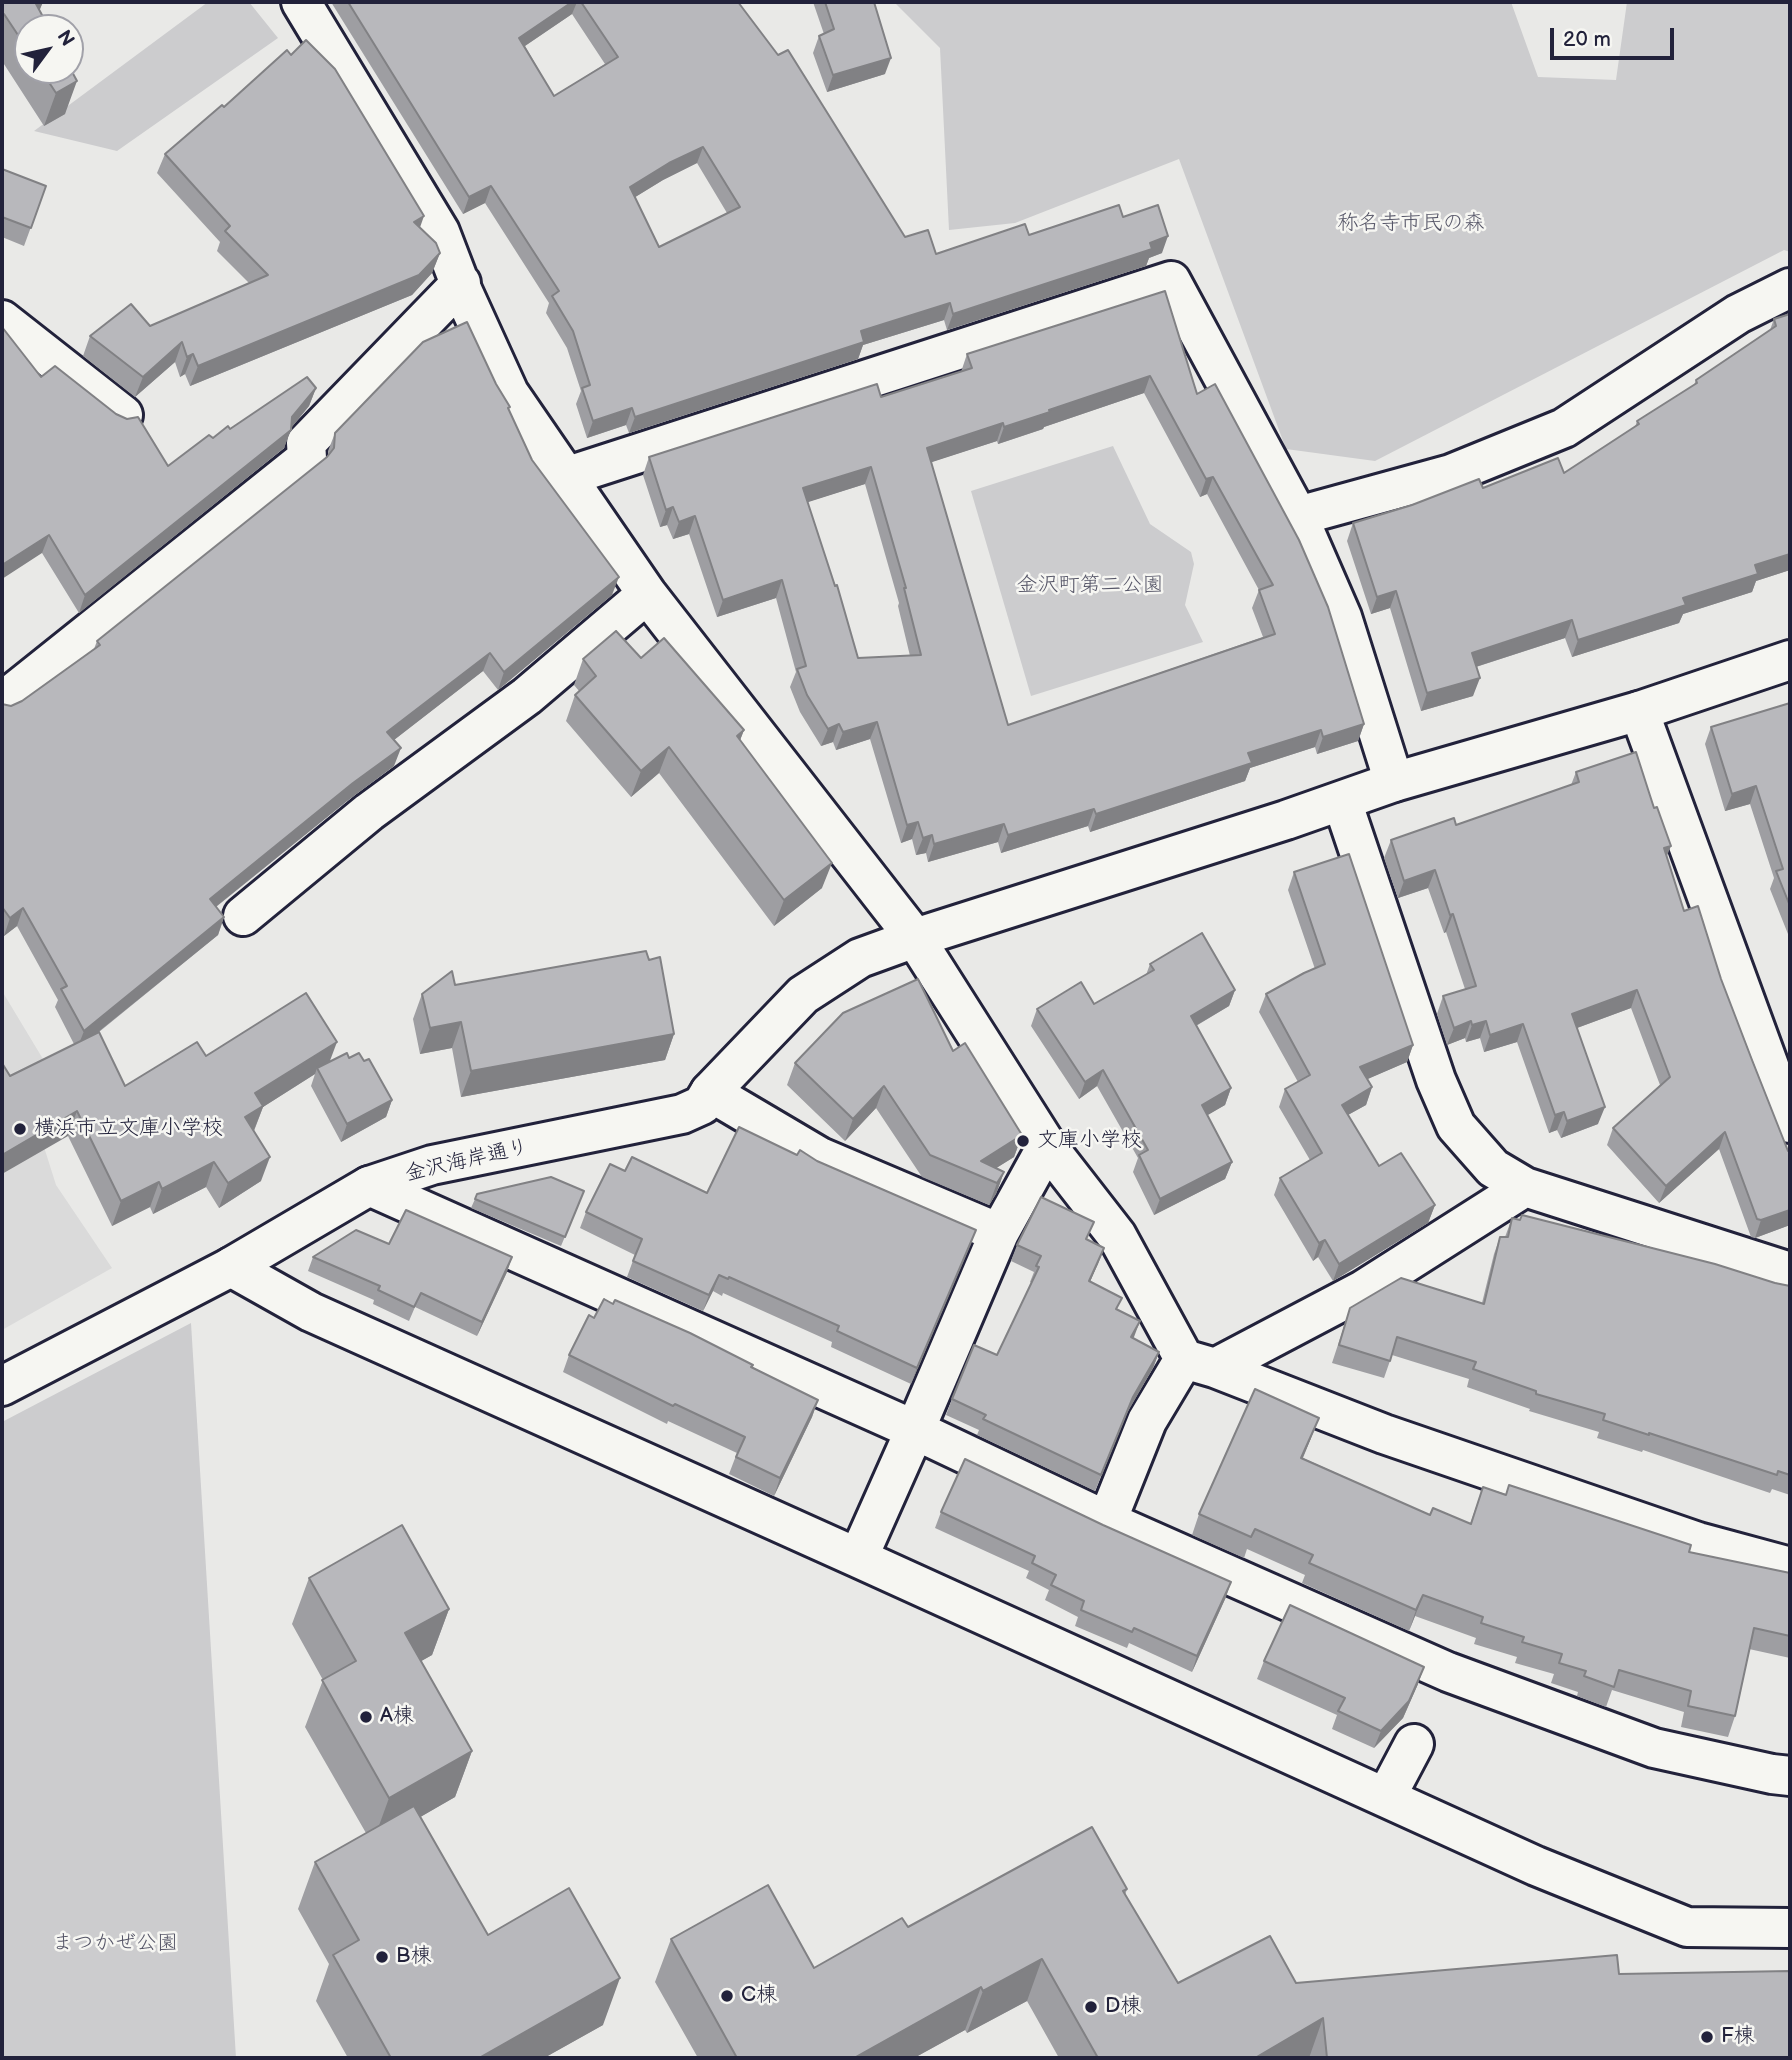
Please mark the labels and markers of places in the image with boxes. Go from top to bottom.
place label: 横浜市立文庫小学校 [34,1116,223,1142]
marker: 横浜市立文庫小学校 [12,1121,28,1137]
place label: 文庫小学校 [1037,1128,1142,1154]
marker: 文庫小学校 [1015,1133,1031,1149]
place label: A棟 [380,1704,414,1730]
marker: A棟 [358,1709,374,1725]
place label: B棟 [396,1944,431,1970]
marker: B棟 [374,1949,390,1965]
place label: C棟 [741,1983,777,2009]
marker: C棟 [719,1988,735,2004]
place label: D棟 [1105,1994,1141,2020]
marker: D棟 [1083,1999,1099,2015]
place label: F棟 [1721,2024,1755,2050]
marker: F棟 [1699,2029,1715,2045]

